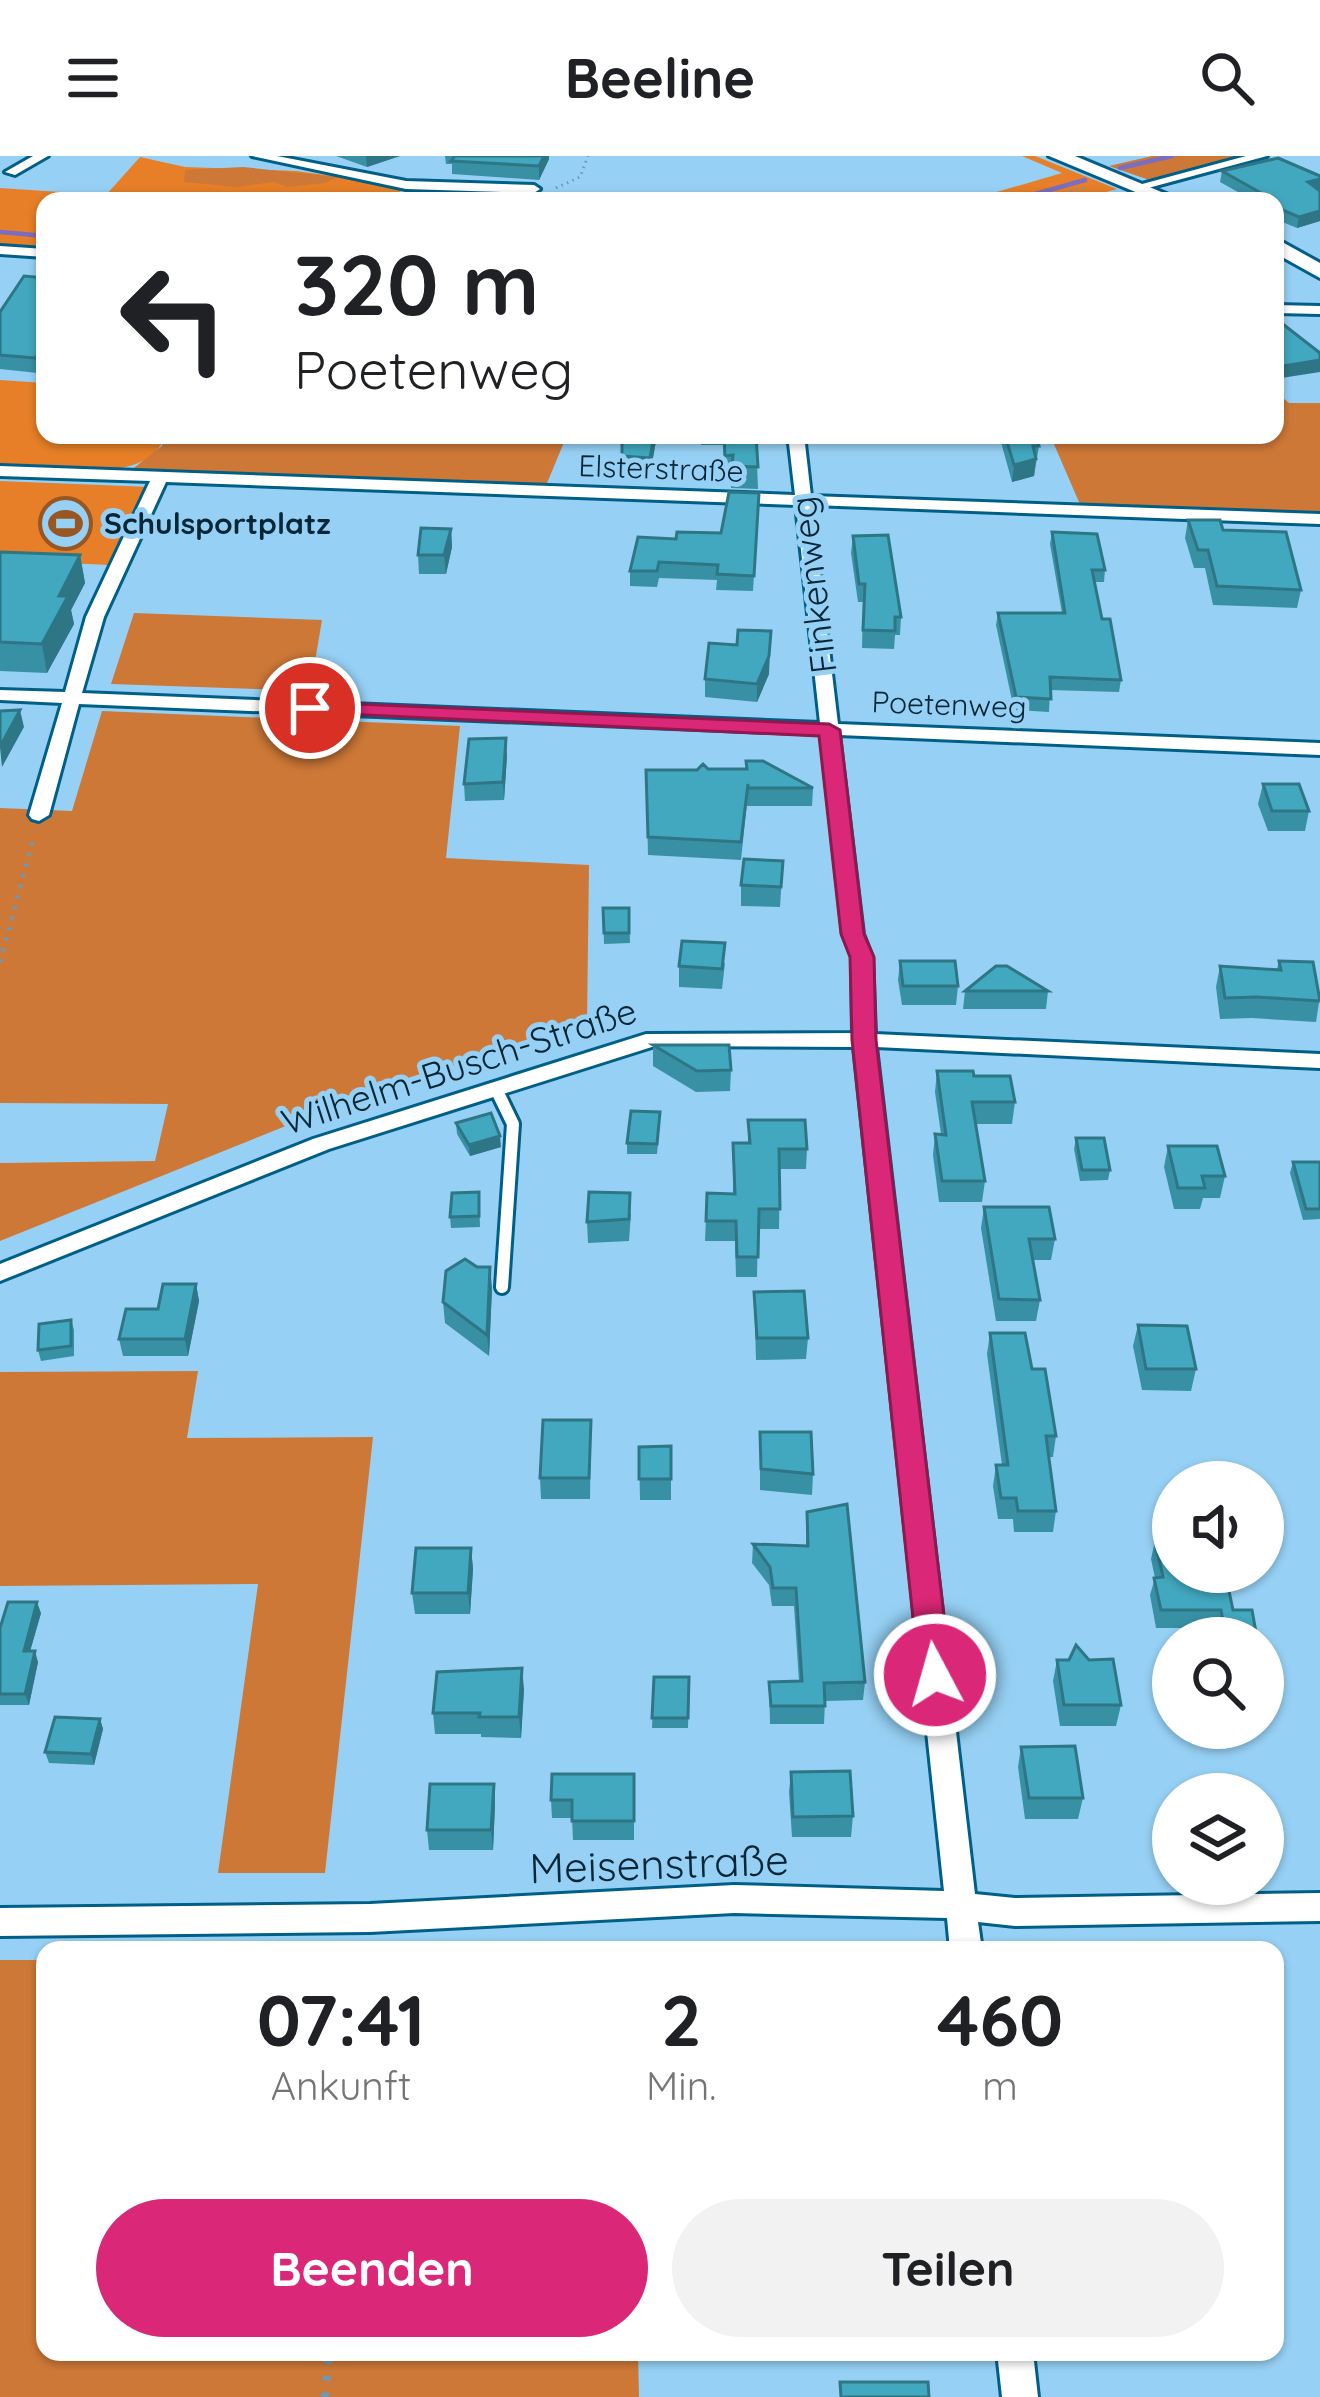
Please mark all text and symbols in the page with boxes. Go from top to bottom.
text: Beeline [565,44,755,112]
icon: menu [60,45,126,111]
icon: search [1194,45,1260,111]
text: 320 m [294,231,539,336]
icon: left [96,240,252,396]
text: Poetenweg [294,335,573,403]
street label: Elsterstraße [578,446,744,490]
street label: Finkenweg [779,494,846,676]
sports icon: Schulsportplatz [37,496,93,552]
place label: Schulsportplatz [104,504,331,542]
pin [259,657,361,759]
icon: arrive [277,675,343,741]
street label: Poetenweg [871,682,1027,726]
street label: Wilhelm-Busch-Straße [276,987,642,1144]
map controls [1152,1461,1284,1905]
button: sound [1152,1461,1284,1593]
position arrow [872,1612,998,1738]
button: search [1152,1617,1284,1749]
button: layers [1152,1773,1284,1905]
street label: Meisenstraße [528,1832,790,1895]
text: 07:41 [257,1974,425,2064]
text: 2 [661,1974,702,2064]
text: 460 [937,1974,1063,2064]
text: Ankunft [271,2061,411,2110]
text: Min. [646,2061,716,2110]
text: m [982,2061,1018,2110]
button: Beenden [96,2199,648,2337]
button: Teilen [672,2199,1224,2337]

